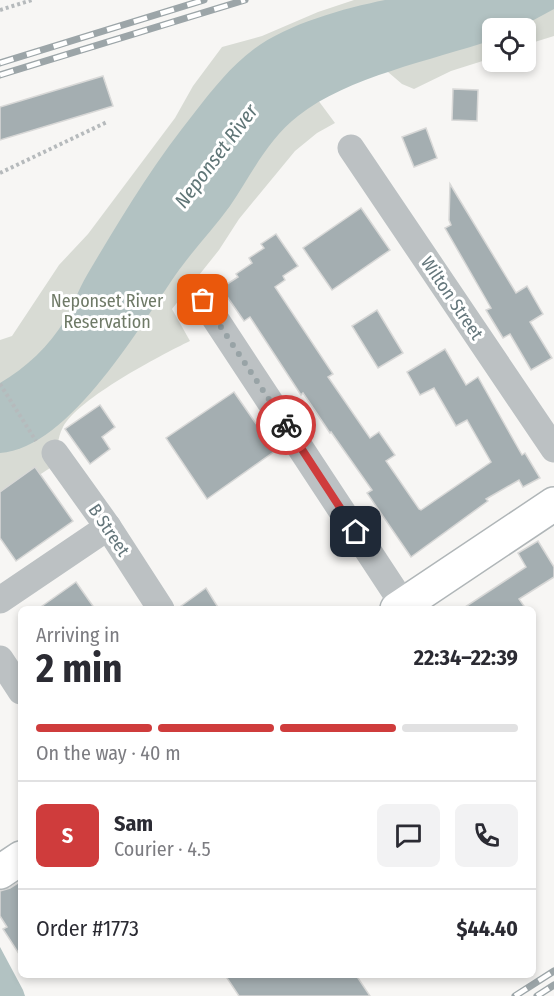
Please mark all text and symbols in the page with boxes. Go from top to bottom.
map controls [482,18,536,72]
button: locate [482,18,536,72]
water label: Neponset River [169,99,263,212]
street label: Wilton Street [416,252,488,344]
pin [177,274,228,325]
icon: bag [186,283,219,316]
park label: Neponset River Reservation [51,290,164,333]
courier [256,395,316,455]
icon: bike [270,409,303,442]
street label: B Street [84,500,134,560]
pin [330,506,381,557]
icon: home [339,515,372,548]
text: Arriving in [36,623,120,647]
text: 22:34–22:39 [414,644,518,671]
text: 2 min [36,646,122,692]
text: On the way · 40 m [36,741,181,765]
button: chat [377,804,440,867]
button: phone [455,804,518,867]
text: Sam [114,810,153,837]
text: S [62,822,73,849]
text: Courier · 4.5 [114,837,211,861]
text: Order #1773 [36,915,139,942]
text: $44.40 [457,915,518,942]

